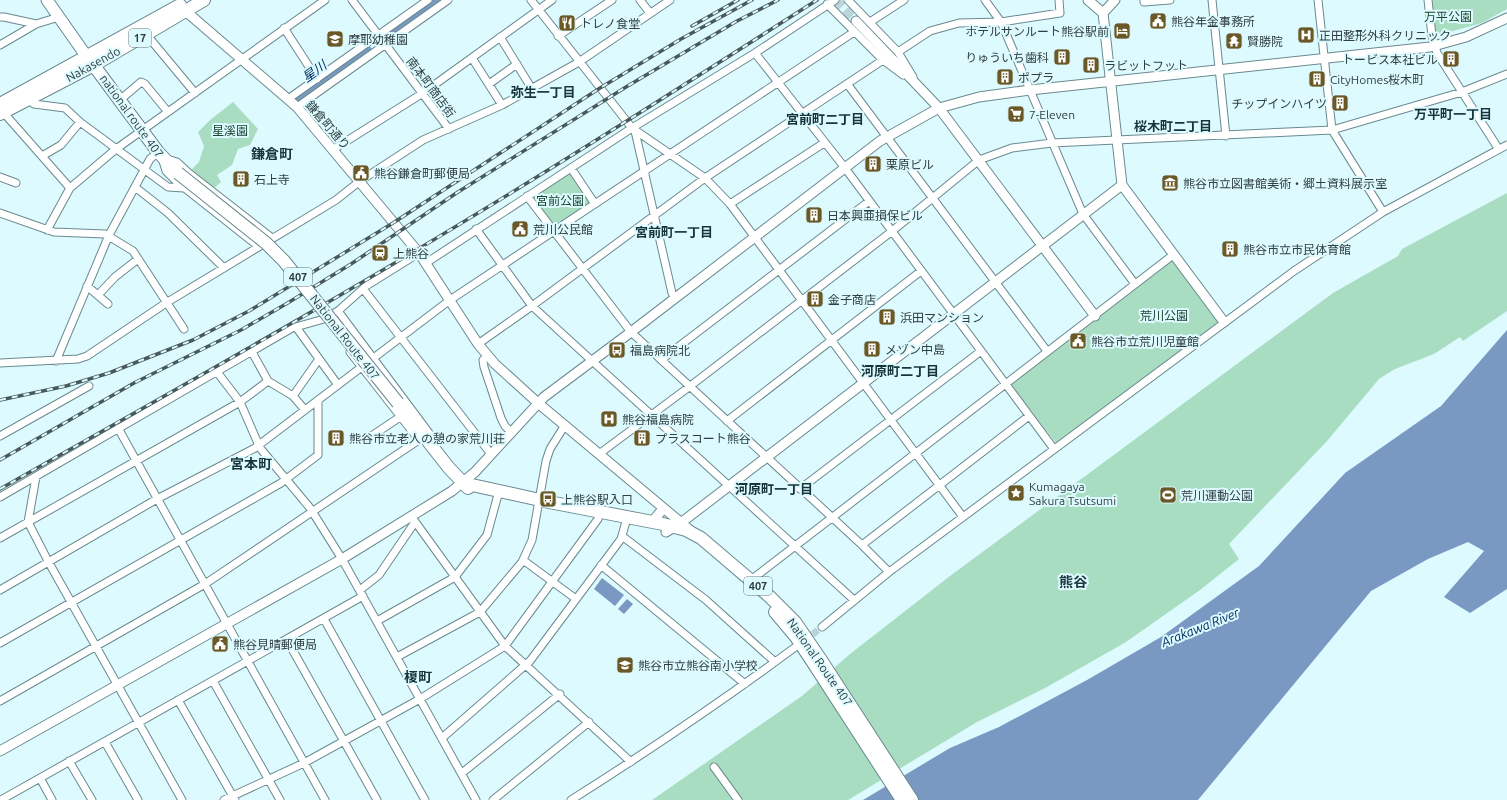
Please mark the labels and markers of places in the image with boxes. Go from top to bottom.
public building icon: 熊谷年金事務所 [1148,11,1168,31]
restaurant icon: トレノ食堂 [557,13,577,33]
place label: 熊谷年金事務所 [1171,15,1255,28]
place label: トレノ食堂 [580,17,640,30]
hotel icon: ホテルサンルート熊谷駅前 [1112,21,1132,41]
place label: ホテルサンルート熊谷駅前 [965,25,1109,38]
hospital icon: 正田整形外科クリニック [1296,25,1316,45]
school or university icon: 摩耶幼稚園 [325,29,345,49]
place label: 正田整形外科クリニック [1319,29,1451,42]
temple icon: 賢勝院 [1224,31,1244,51]
place label: 摩耶幼稚園 [348,33,408,46]
place label: 賢勝院 [1247,35,1283,48]
building icon: りゅういち歯科 [1052,47,1072,67]
building icon: トービス本社ビル [1441,49,1461,69]
place label: りゅういち歯科 [965,51,1049,64]
place label: トービス本社ビル [1342,53,1438,66]
building icon: ラビットフット [1081,55,1101,75]
place label: ラビットフット [1104,59,1188,72]
building icon: ポプラ [995,67,1015,87]
building icon: CityHomes桜木町 [1307,69,1327,89]
place label: ポプラ [1018,71,1054,84]
place label: CityHomes桜木町 [1330,73,1424,86]
building icon: チップインハイツ [1330,93,1350,113]
place label: チップインハイツ [1231,97,1327,110]
supermarket icon: 7-Eleven [1006,104,1026,124]
place label: 7-Eleven [1029,108,1075,121]
building icon: 栗原ビル [863,154,883,174]
place label: 栗原ビル [886,158,934,171]
public building icon: 熊谷鎌倉町郵便局 [351,163,371,183]
place label: 熊谷鎌倉町郵便局 [374,167,470,180]
building icon: 石上寺 [231,169,251,189]
place label: 石上寺 [254,173,290,186]
museum icon: 熊谷市立図書館美術・郷土資料展示室 [1160,173,1180,193]
place label: 熊谷市立図書館美術・郷土資料展示室 [1183,177,1387,190]
building icon: 日本興亜損保ビル [804,205,824,225]
place label: 日本興亜損保ビル [827,209,923,222]
public building icon: 荒川公民館 [510,219,530,239]
place label: 荒川公民館 [533,223,593,236]
building icon: 熊谷市立市民体育館 [1220,239,1240,259]
station icon: 上熊谷 [370,243,390,263]
place label: 熊谷市立市民体育館 [1243,243,1351,256]
place label: 上熊谷 [393,247,429,260]
building icon: 金子商店 [805,289,825,309]
place label: 金子商店 [828,293,876,306]
building icon: 浜田マンション [877,307,897,327]
place label: 浜田マンション [900,311,984,324]
public building icon: 熊谷市立荒川児童館 [1068,331,1088,351]
place label: 熊谷市立荒川児童館 [1091,335,1199,348]
building icon: メゾン中島 [862,339,882,359]
bus stop icon: 福島病院北 [607,340,627,360]
place label: メゾン中島 [885,343,945,356]
place label: 福島病院北 [630,344,690,357]
hospital icon: 熊谷福島病院 [599,409,619,429]
place label: 熊谷福島病院 [622,413,694,426]
building icon: 熊谷市立老人の憩の家荒川荘 [326,428,346,448]
building icon: プラスコート熊谷 [632,428,652,448]
place label: 熊谷市立老人の憩の家荒川荘 [349,432,505,445]
place label: プラスコート熊谷 [655,432,751,445]
place label: Kumagaya Sakura Tsutsumi [1029,480,1116,507]
place icon: Kumagaya Sakura Tsutsumi [1006,483,1026,503]
sports icon: 荒川運動公園 [1158,485,1178,505]
bus stop icon: 上熊谷駅入口 [538,489,558,509]
place label: 荒川運動公園 [1181,489,1253,502]
place label: 上熊谷駅入口 [561,493,633,506]
public building icon: 熊谷見晴郵便局 [210,634,230,654]
place label: 熊谷見晴郵便局 [233,638,317,651]
school or university icon: 熊谷市立熊谷南小学校 [615,655,635,675]
place label: 熊谷市立熊谷南小学校 [638,659,758,672]

